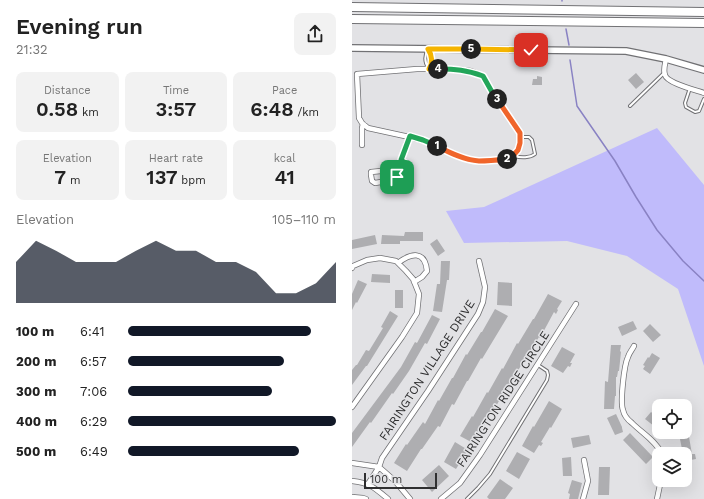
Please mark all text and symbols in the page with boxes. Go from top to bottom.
button: share [294,13,336,55]
text: Evening run [16,14,143,39]
pin [514,33,548,67]
pin: 5 [461,39,481,59]
icon: check [520,39,542,61]
text: 21:32 [16,42,48,57]
text: 5 [468,42,474,55]
pin: 4 [428,59,448,79]
text: 4 [434,62,442,75]
text: Distance [44,84,91,97]
text: Time [163,84,189,97]
text: Pace [272,84,297,97]
pin: 3 [487,89,507,109]
text: 3 [494,92,500,105]
text: 0.58 [36,97,78,121]
text: 3:57 [156,97,196,121]
text: 6:48 [250,97,294,121]
text: km [78,106,99,119]
text: /km [294,106,319,119]
pin: 1 [427,136,447,156]
text: 1 [435,139,439,152]
pin: 2 [497,149,517,169]
text: Elevation [43,152,92,165]
text: Heart rate [149,152,203,165]
text: kcal [274,152,296,165]
text: 2 [504,152,510,165]
pin [380,160,414,194]
text: 7 [54,165,66,189]
text: 137 [146,165,178,189]
text: 41 [274,165,295,189]
icon: arrive [386,166,408,188]
text: m [66,174,80,187]
text: bpm [178,174,206,187]
text: Elevation [16,212,74,227]
text: 105–110 m [272,212,336,227]
street label: FAIRINGTON VILLAGE DRIVE [376,297,478,443]
text: 100 m [16,324,54,339]
text: 6:41 [80,324,105,339]
street label: FAIRINGTON RIDGE CIRCLE [454,328,552,470]
text: 200 m [16,354,56,369]
text: 6:57 [80,354,107,369]
text: 300 m [16,384,56,399]
text: 7:06 [80,384,107,399]
map controls [652,399,692,487]
button: locate [652,399,692,439]
text: 400 m [16,414,57,429]
text: 6:29 [80,414,107,429]
text: 500 m [16,444,56,459]
text: 6:49 [80,444,108,459]
button: layers [652,447,692,487]
scale bar [364,471,437,490]
text: 100 m [370,473,402,486]

